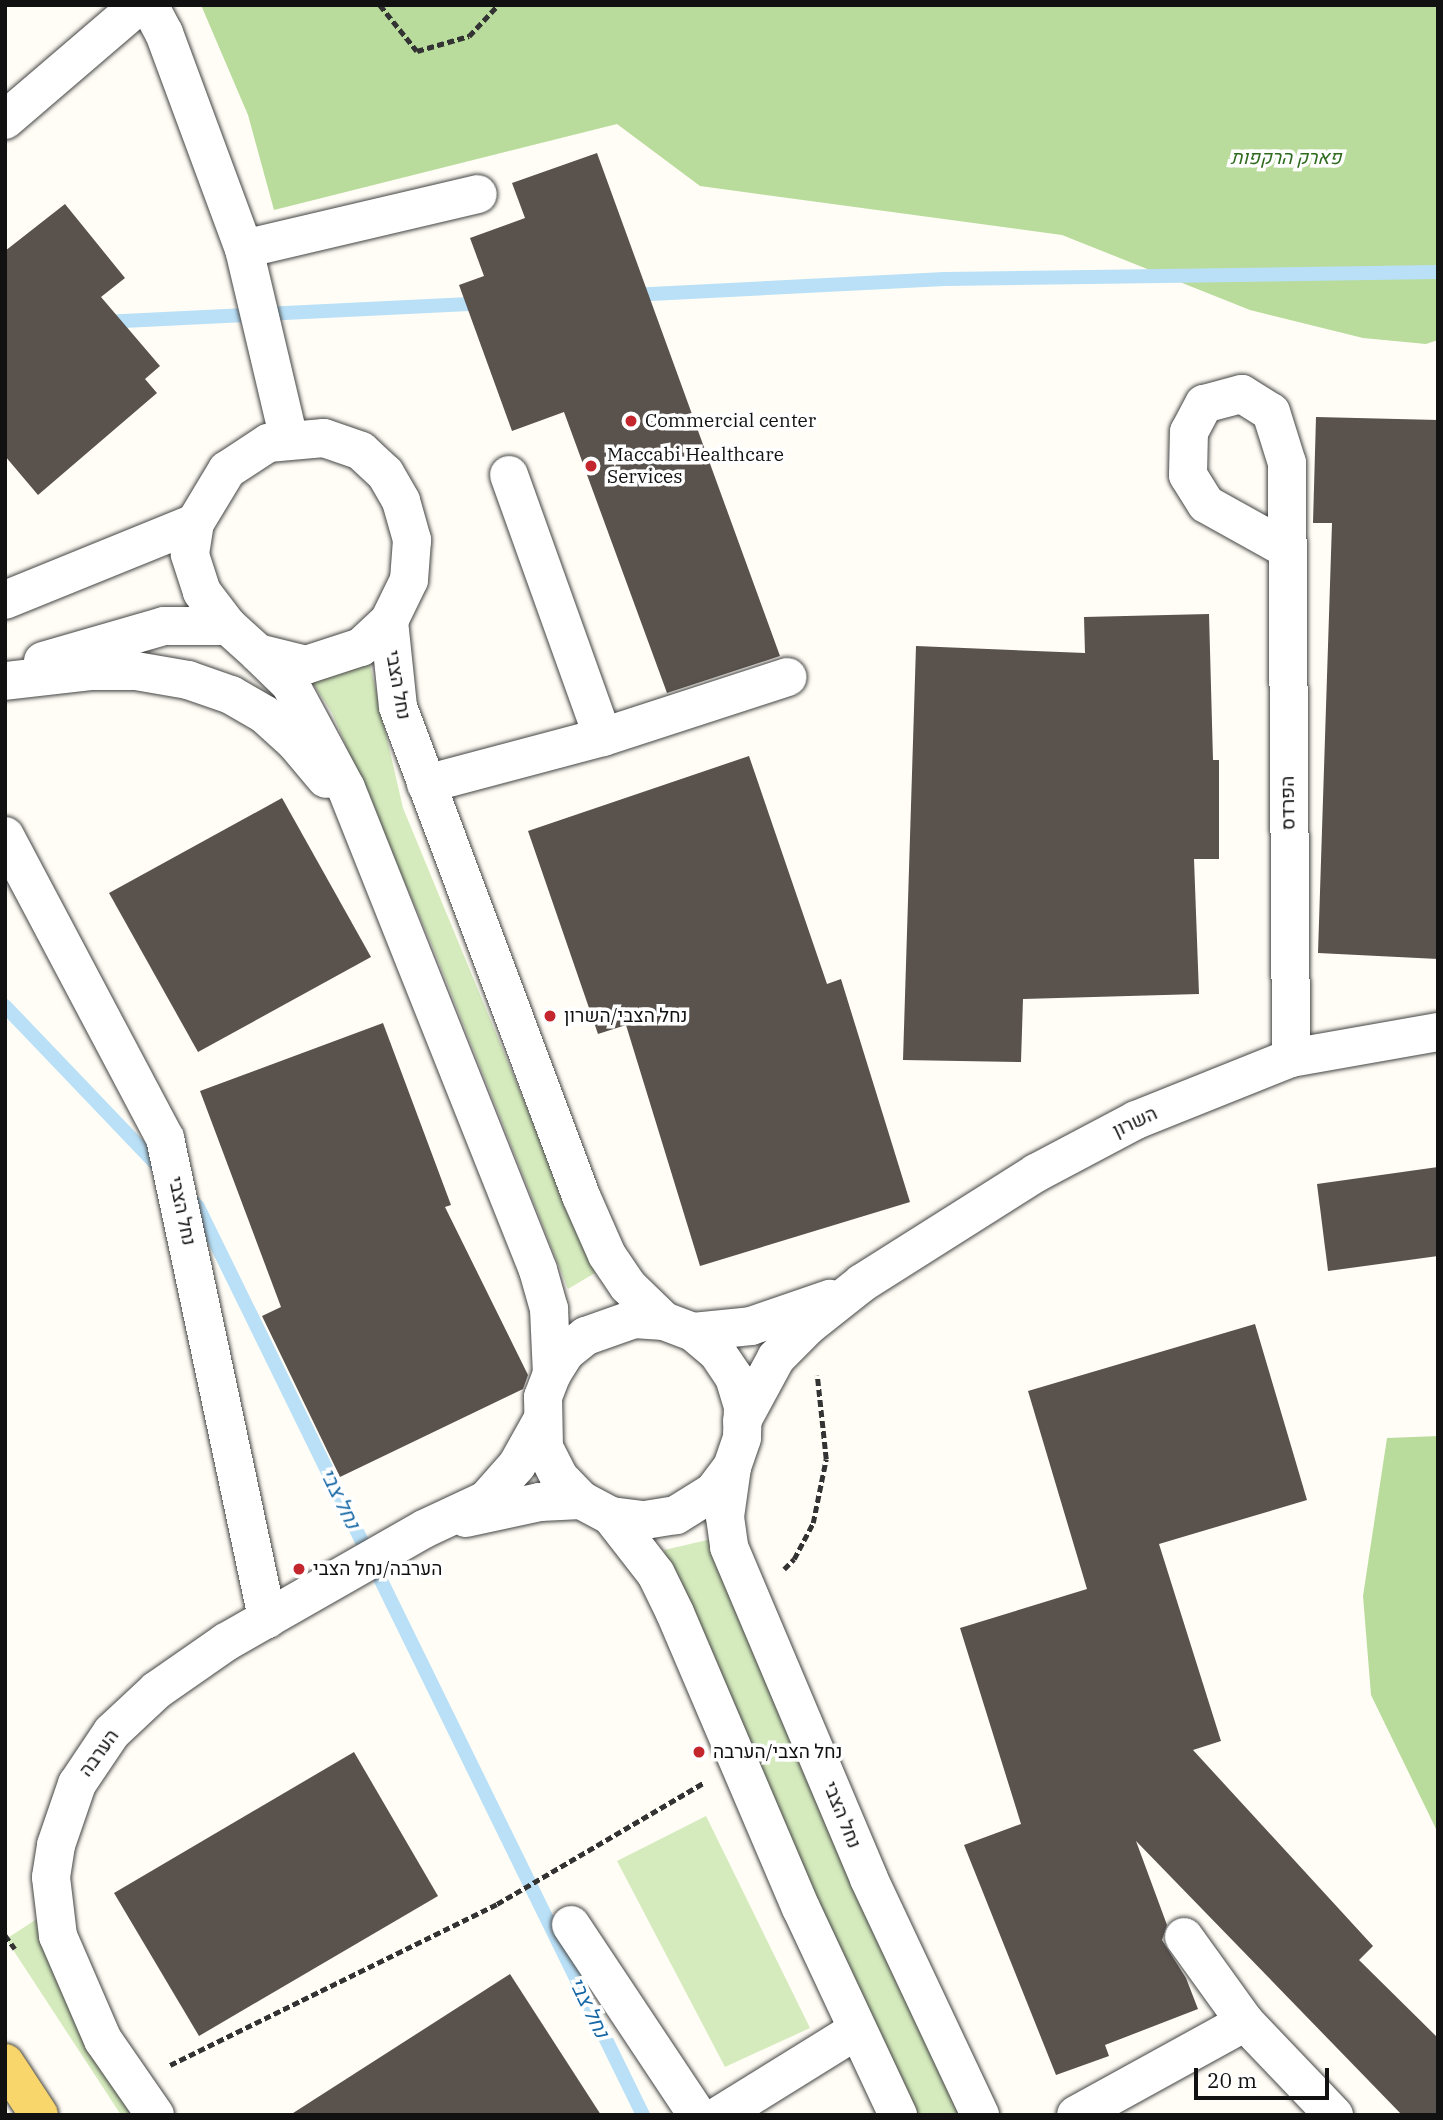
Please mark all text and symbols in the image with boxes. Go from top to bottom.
park label: פארק הרקפות [1231,147,1341,169]
place label: Commercial center [645,410,816,432]
marker: Commercial center [623,413,639,429]
place label: Maccabi Healthcare Services [607,444,784,488]
marker: Maccabi Healthcare Services [581,456,601,476]
street label: נחל הצבי [381,649,415,721]
street label: הפרדס [1276,776,1300,830]
place label: נחל הצבי/השרון [564,1005,687,1027]
marker: נחל הצבי/השרון [542,1008,558,1024]
street label: השרון [1109,1102,1161,1142]
street label: נחל הצבי [164,1174,200,1248]
water label: נחל צבי [316,1464,366,1532]
place label: הערבה/נחל הצבי [313,1558,442,1580]
marker: הערבה/נחל הצבי [291,1561,307,1577]
street label: הערבה [74,1725,124,1781]
place label: נחל הצבי/הערבה [713,1741,842,1763]
marker: נחל הצבי/הערבה [691,1744,707,1760]
street label: נחל הצבי [818,1778,866,1852]
water label: נחל צבי [565,1973,615,2041]
scale bar [1198,2054,1333,2098]
text: 20 m [1207,2066,1257,2094]

